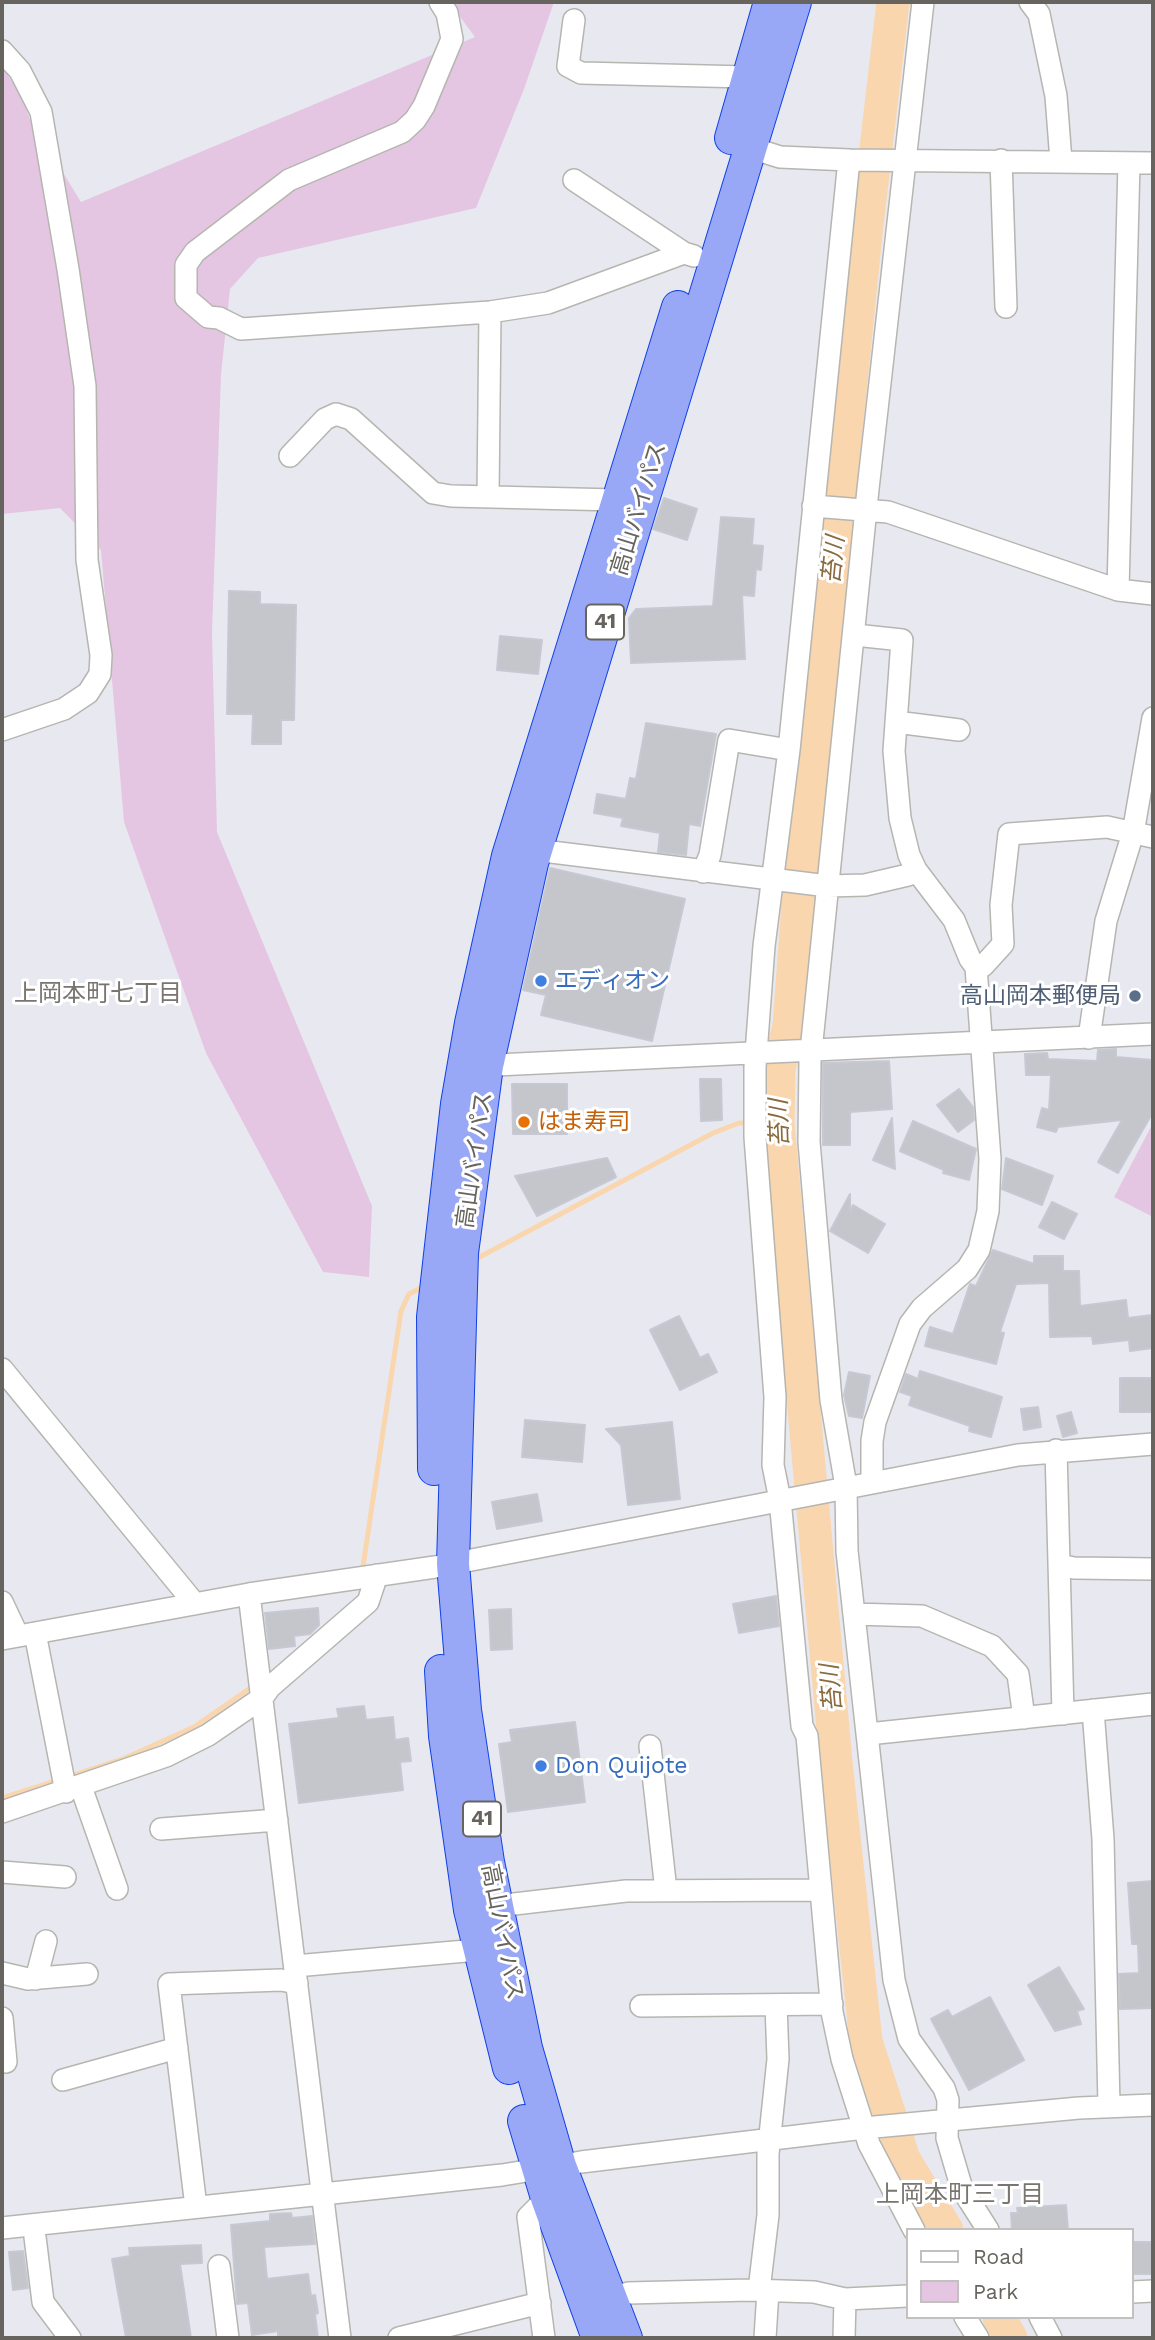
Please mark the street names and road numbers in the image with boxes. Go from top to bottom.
street label: 高山バイパス [606,439,672,579]
road number: 41 [586,604,624,640]
street label: 高山バイパス [452,1090,498,1230]
road number: 41 [463,1801,501,1836]
street label: 高山バイパス [475,1862,529,2002]

